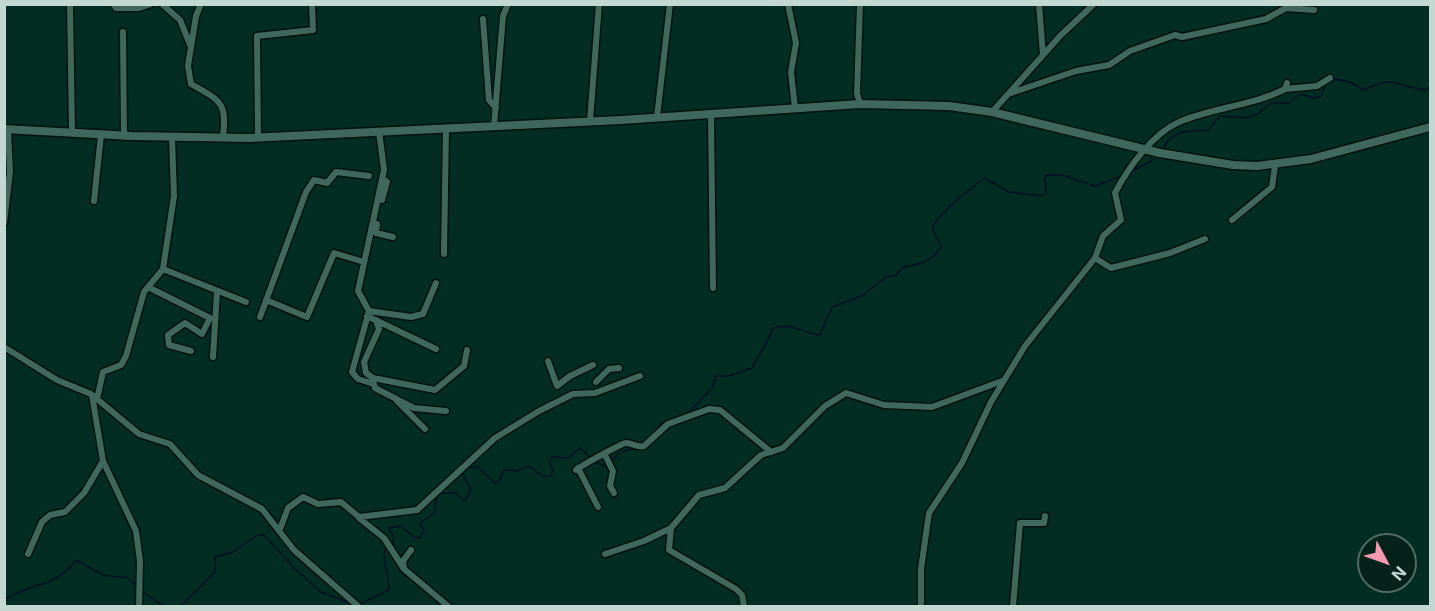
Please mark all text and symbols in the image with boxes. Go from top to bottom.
north arrow [1357,533,1417,593]
text: N [1388,562,1411,585]

